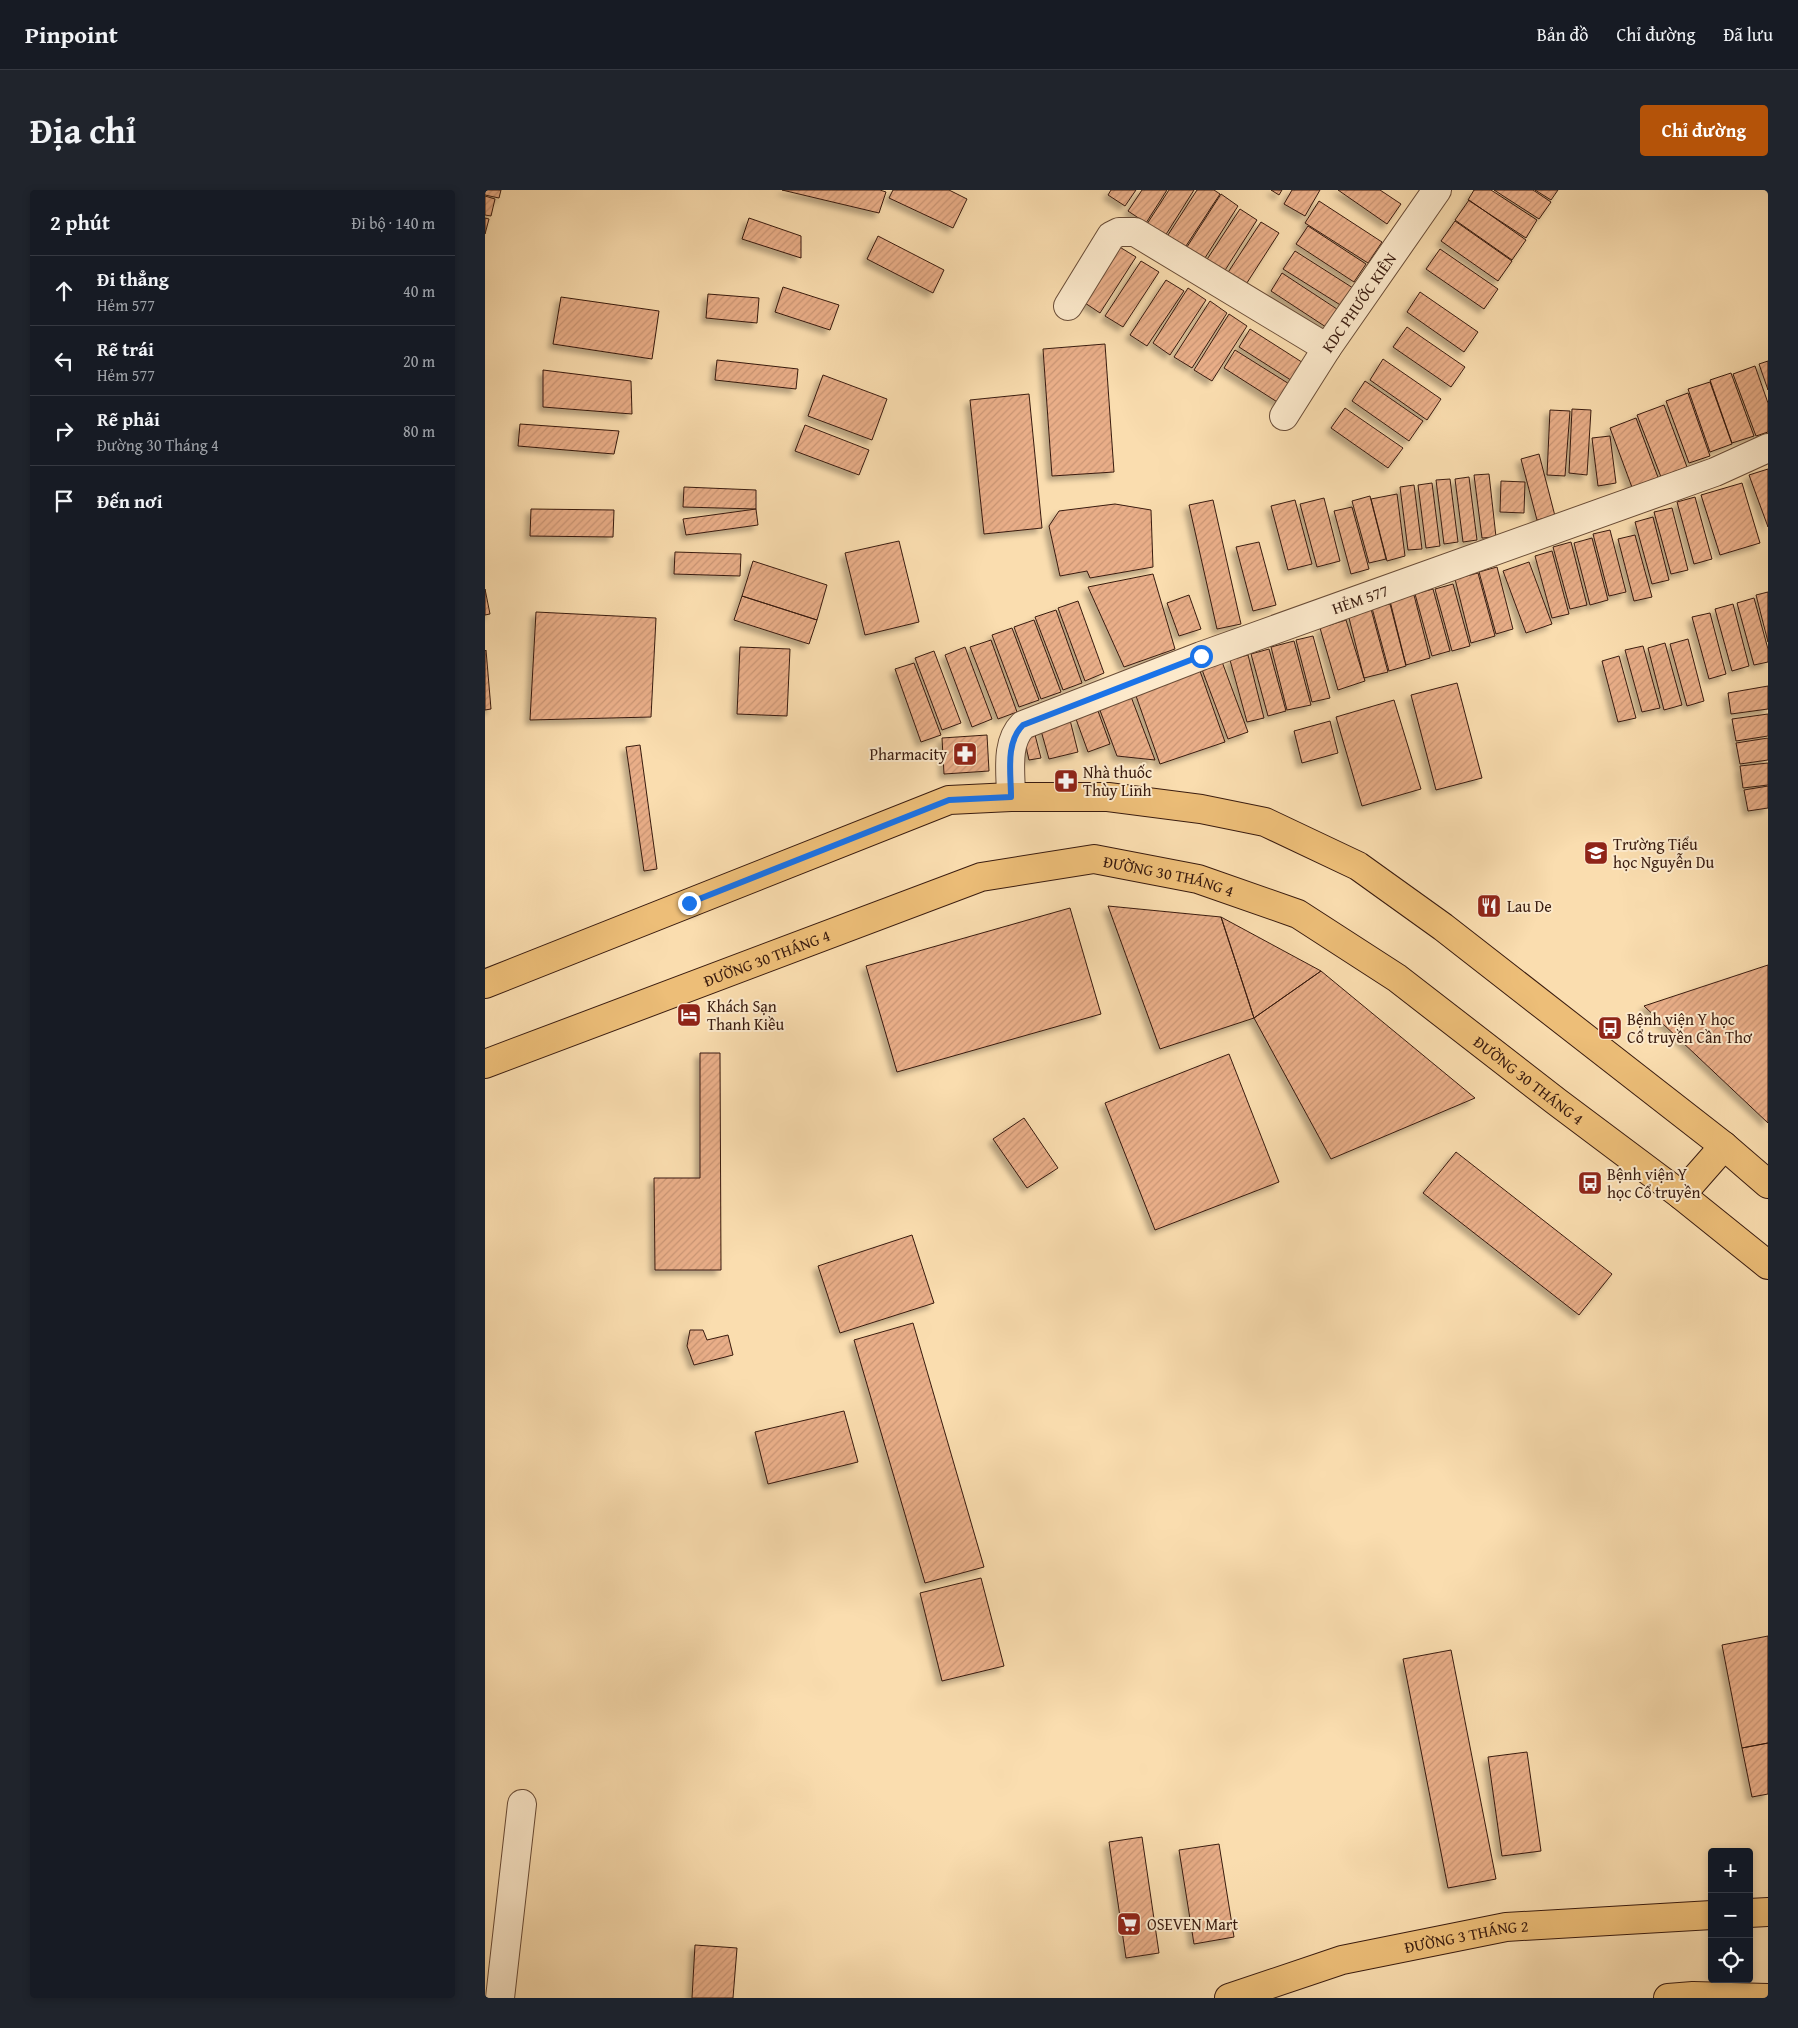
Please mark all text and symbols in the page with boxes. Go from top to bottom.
text: Pinpoint [25,17,118,52]
text: Bản đồ [1537,21,1588,48]
text: Chỉ đường [1616,21,1695,48]
text: Đã lưu [1723,21,1773,48]
text: Địa chỉ [30,105,136,156]
button: Chỉ đường [1640,105,1768,156]
text: 2 phút [50,207,110,238]
text: Đi bộ · 140 m [351,211,435,235]
street label: KDC PHƯỚC KIÊN [1316,247,1402,357]
text: Đi thẳng [97,265,169,293]
icon: ahead [50,277,78,305]
text: 40 m [403,279,435,303]
text: Hẻm 577 [97,293,155,317]
text: Rẽ trái [97,335,154,363]
icon: left [50,347,78,375]
text: 20 m [403,349,435,373]
text: Hẻm 577 [97,363,155,387]
text: Rẽ phải [97,405,160,433]
icon: right [50,417,78,445]
text: 80 m [403,419,435,443]
text: Đường 30 Tháng 4 [97,433,219,457]
icon: arrive [50,487,78,515]
text: Đến nơi [97,487,163,515]
street label: HẺM 577 [1328,578,1392,620]
route start [1190,645,1213,668]
pharmacy icon: Pharmacity [952,741,978,767]
place label: Pharmacity [869,742,947,766]
place label: Nhà thuốc Thùy Linh [1083,760,1152,802]
pharmacy icon: Nhà thuốc Thùy Linh [1053,768,1079,794]
place label: Trường Tiểu học Nguyễn Du [1613,832,1715,874]
school or university icon: Trường Tiểu học Nguyễn Du [1583,840,1609,866]
street label: ĐƯỜNG 30 THÁNG 4 [1101,849,1237,903]
route end [678,892,701,915]
restaurant icon: Lau De [1476,893,1502,919]
place label: Lau De [1507,894,1552,918]
street label: ĐƯỜNG 30 THÁNG 4 [700,923,834,993]
place label: Khách Sạn Thanh Kiều [707,994,784,1036]
hotel icon: Khách Sạn Thanh Kiều [676,1002,702,1028]
place label: Bệnh viện Y học Cổ truyền Cần Thơ [1627,1007,1753,1049]
bus stop icon: Bệnh viện Y học Cổ truyền Cần Thơ [1597,1015,1623,1041]
street label: ĐƯỜNG 30 THÁNG 4 [1469,1030,1589,1130]
place label: Bệnh viện Y học Cổ truyền [1607,1162,1701,1204]
bus stop icon: Bệnh viện Y học Cổ truyền [1577,1170,1603,1196]
map controls [1708,1848,1753,1983]
button: + [1708,1848,1753,1893]
button: − [1708,1893,1753,1938]
supermarket icon: OSEVEN Mart [1116,1911,1142,1937]
place label: OSEVEN Mart [1147,1912,1238,1936]
street label: ĐƯỜNG 3 THÁNG 2 [1402,1914,1529,1959]
button: locate [1708,1938,1753,1983]

